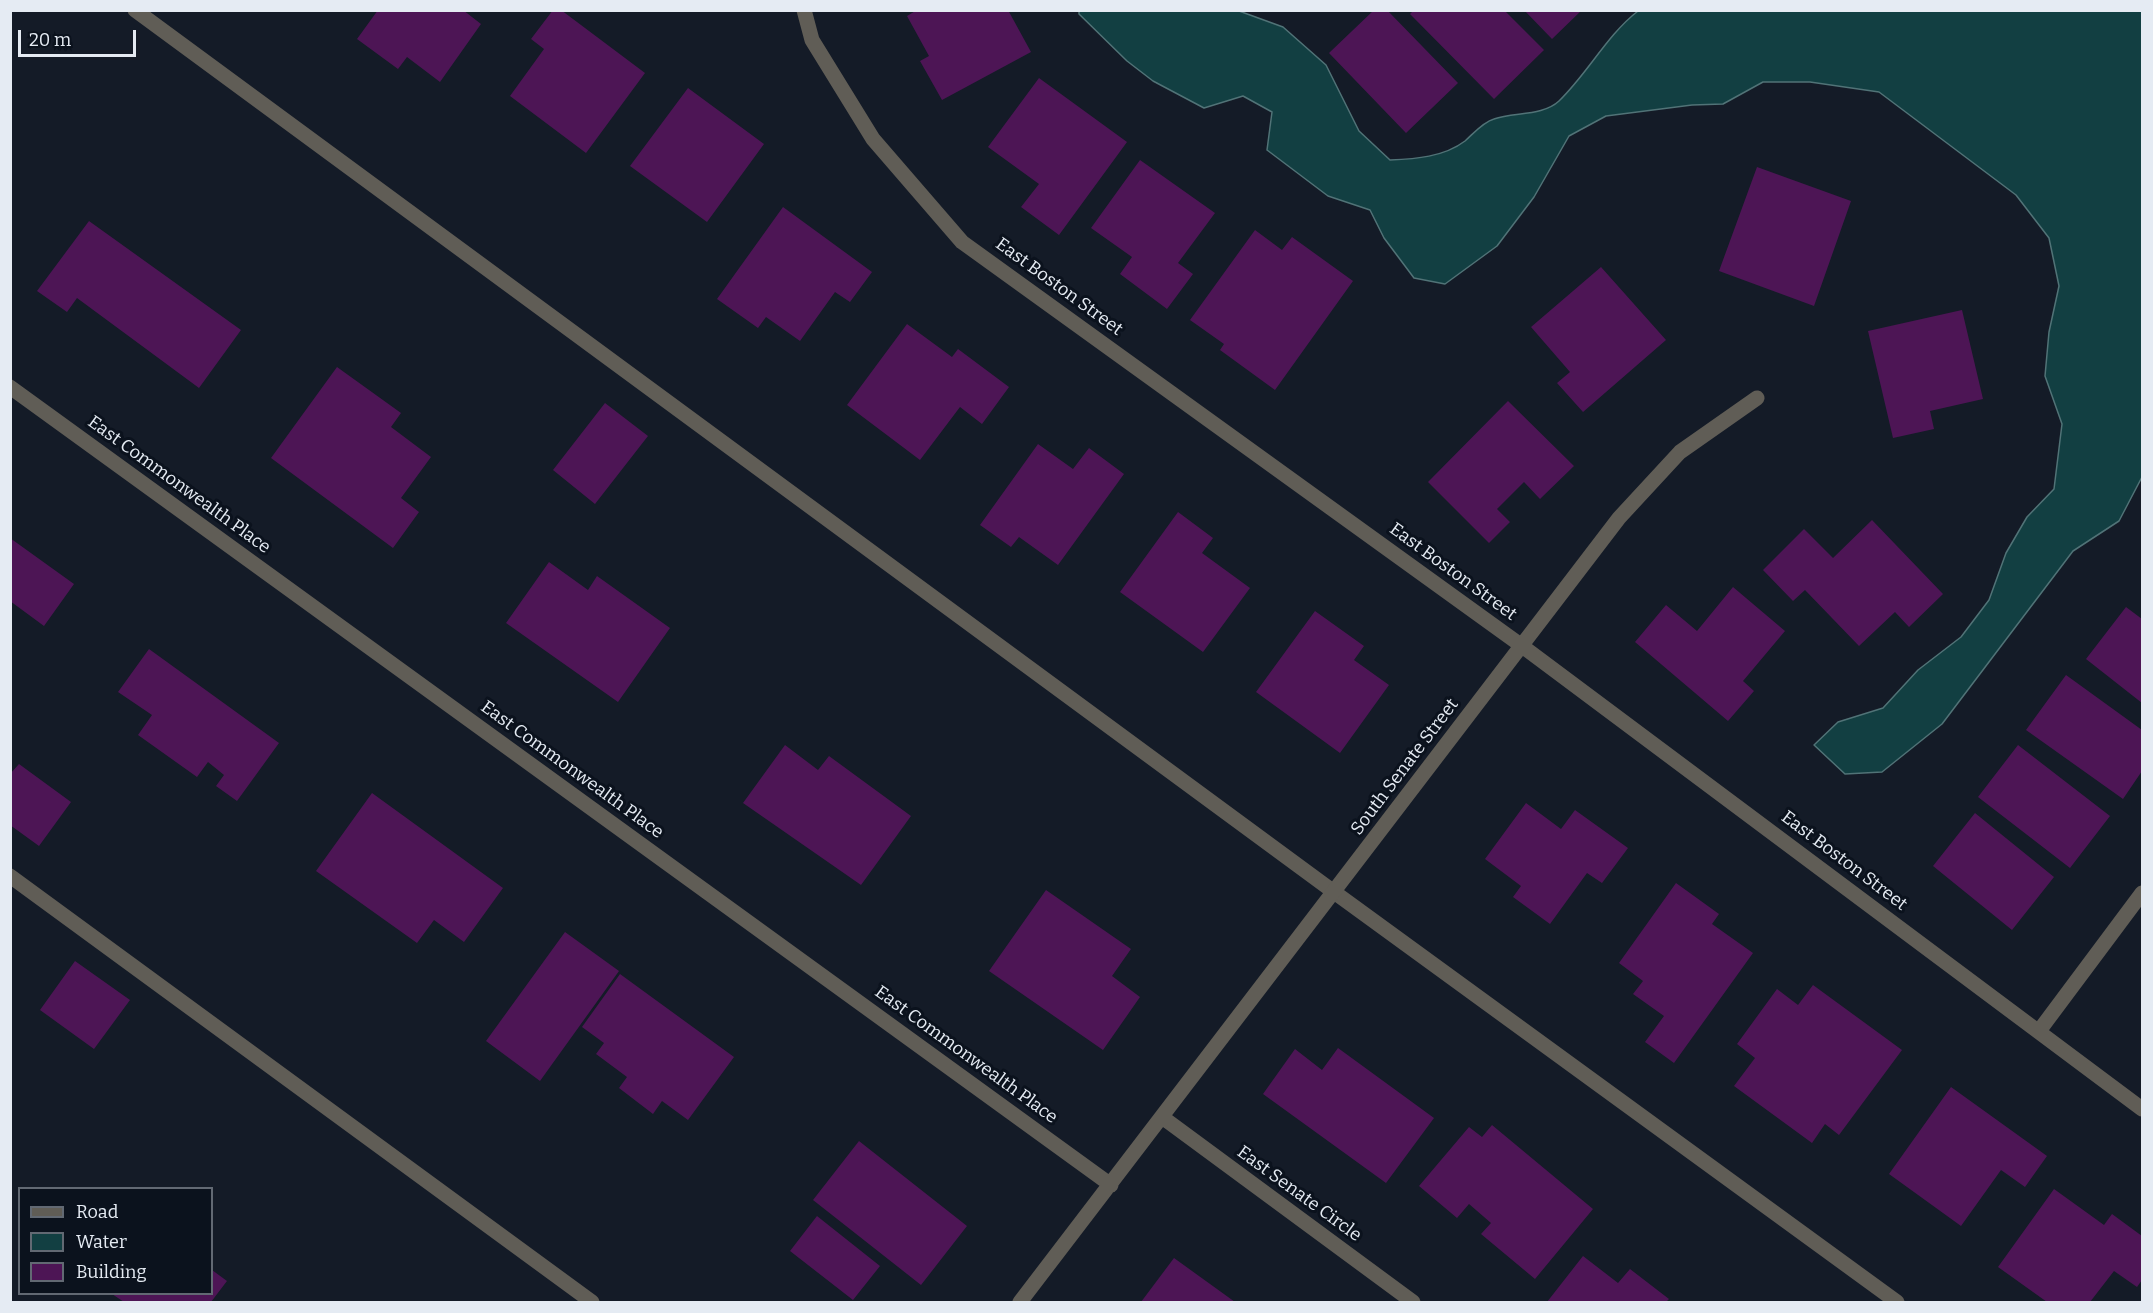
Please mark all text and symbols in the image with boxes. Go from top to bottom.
scale bar [21,18,140,56]
text: 20 m [29,29,71,51]
street label: East Boston Street [991,234,1127,340]
street label: East Commonwealth Place [83,411,275,559]
street label: East Boston Street [1385,519,1521,625]
street label: South Senate Street [1347,694,1463,840]
street label: East Commonwealth Place [476,696,668,844]
street label: East Boston Street [1777,807,1911,915]
street label: East Commonwealth Place [870,981,1062,1129]
street label: East Senate Circle [1232,1142,1366,1246]
legend [18,1187,213,1295]
text: Road [76,1201,118,1223]
text: Water [76,1231,127,1253]
text: Building [76,1261,147,1283]

